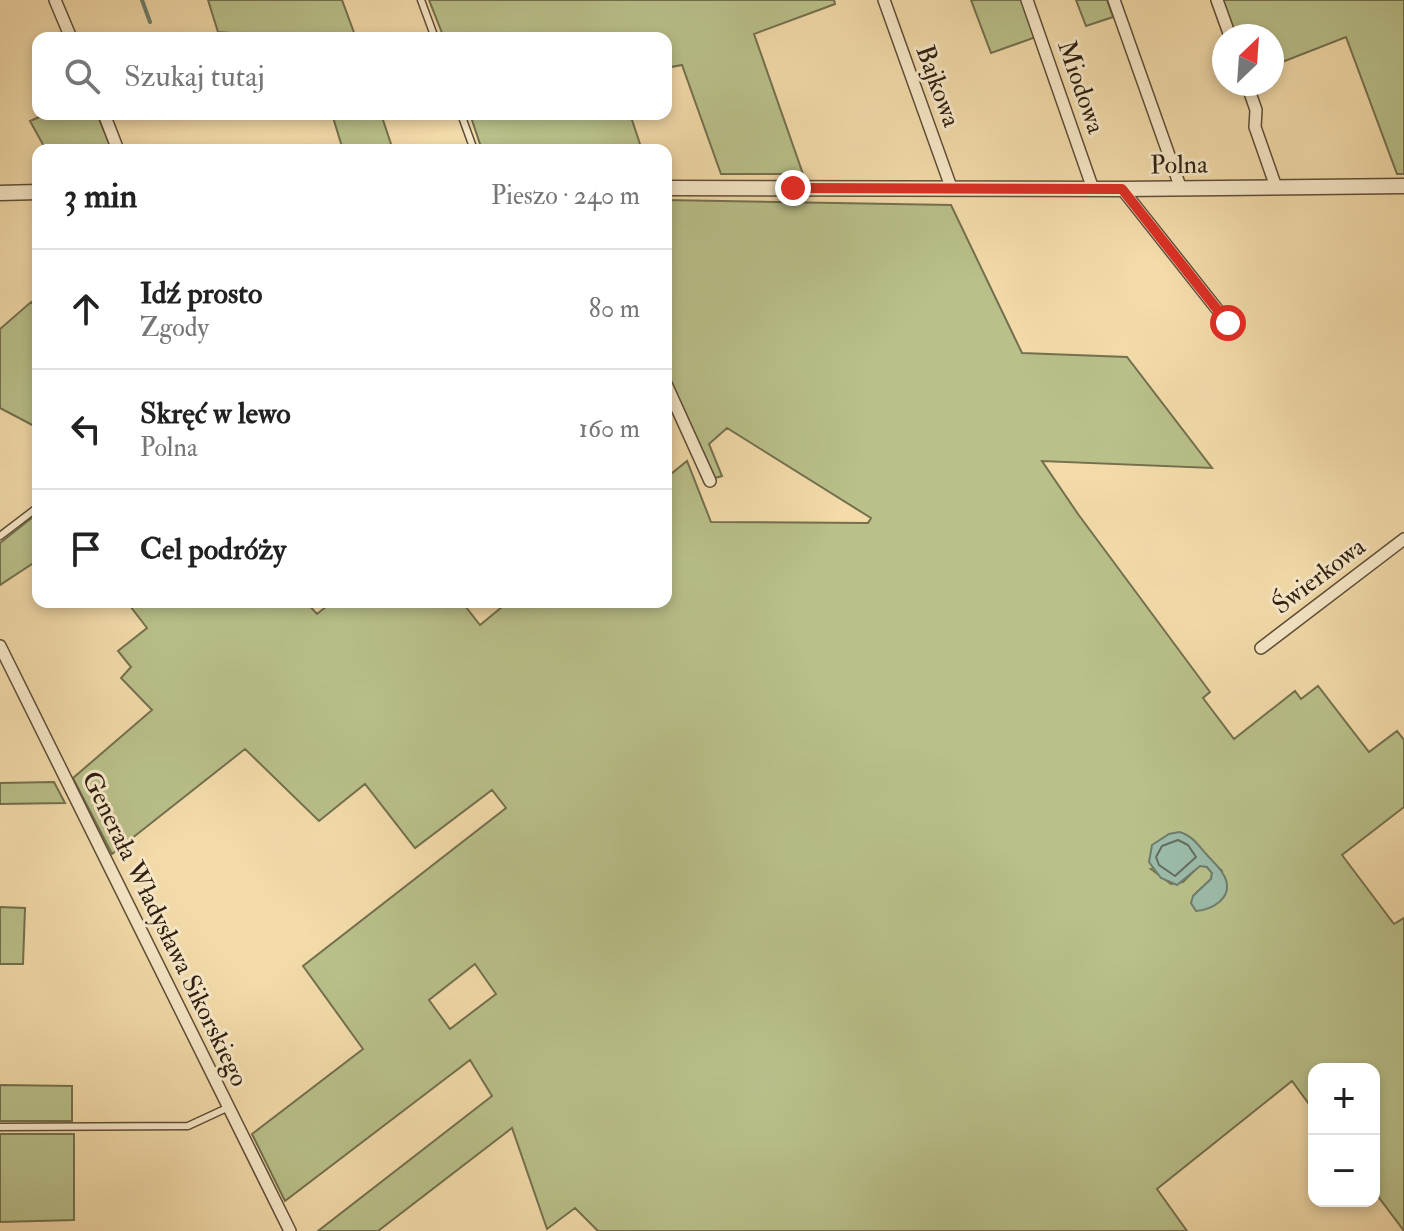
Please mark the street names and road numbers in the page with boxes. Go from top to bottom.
street label: Miodowa [1050,36,1112,138]
street label: Bajkowa [908,41,968,132]
street label: Polna [1150,148,1208,182]
street label: Świerkowa [1265,529,1372,621]
street label: Generała Władysława Sikorskiego [75,766,255,1092]

